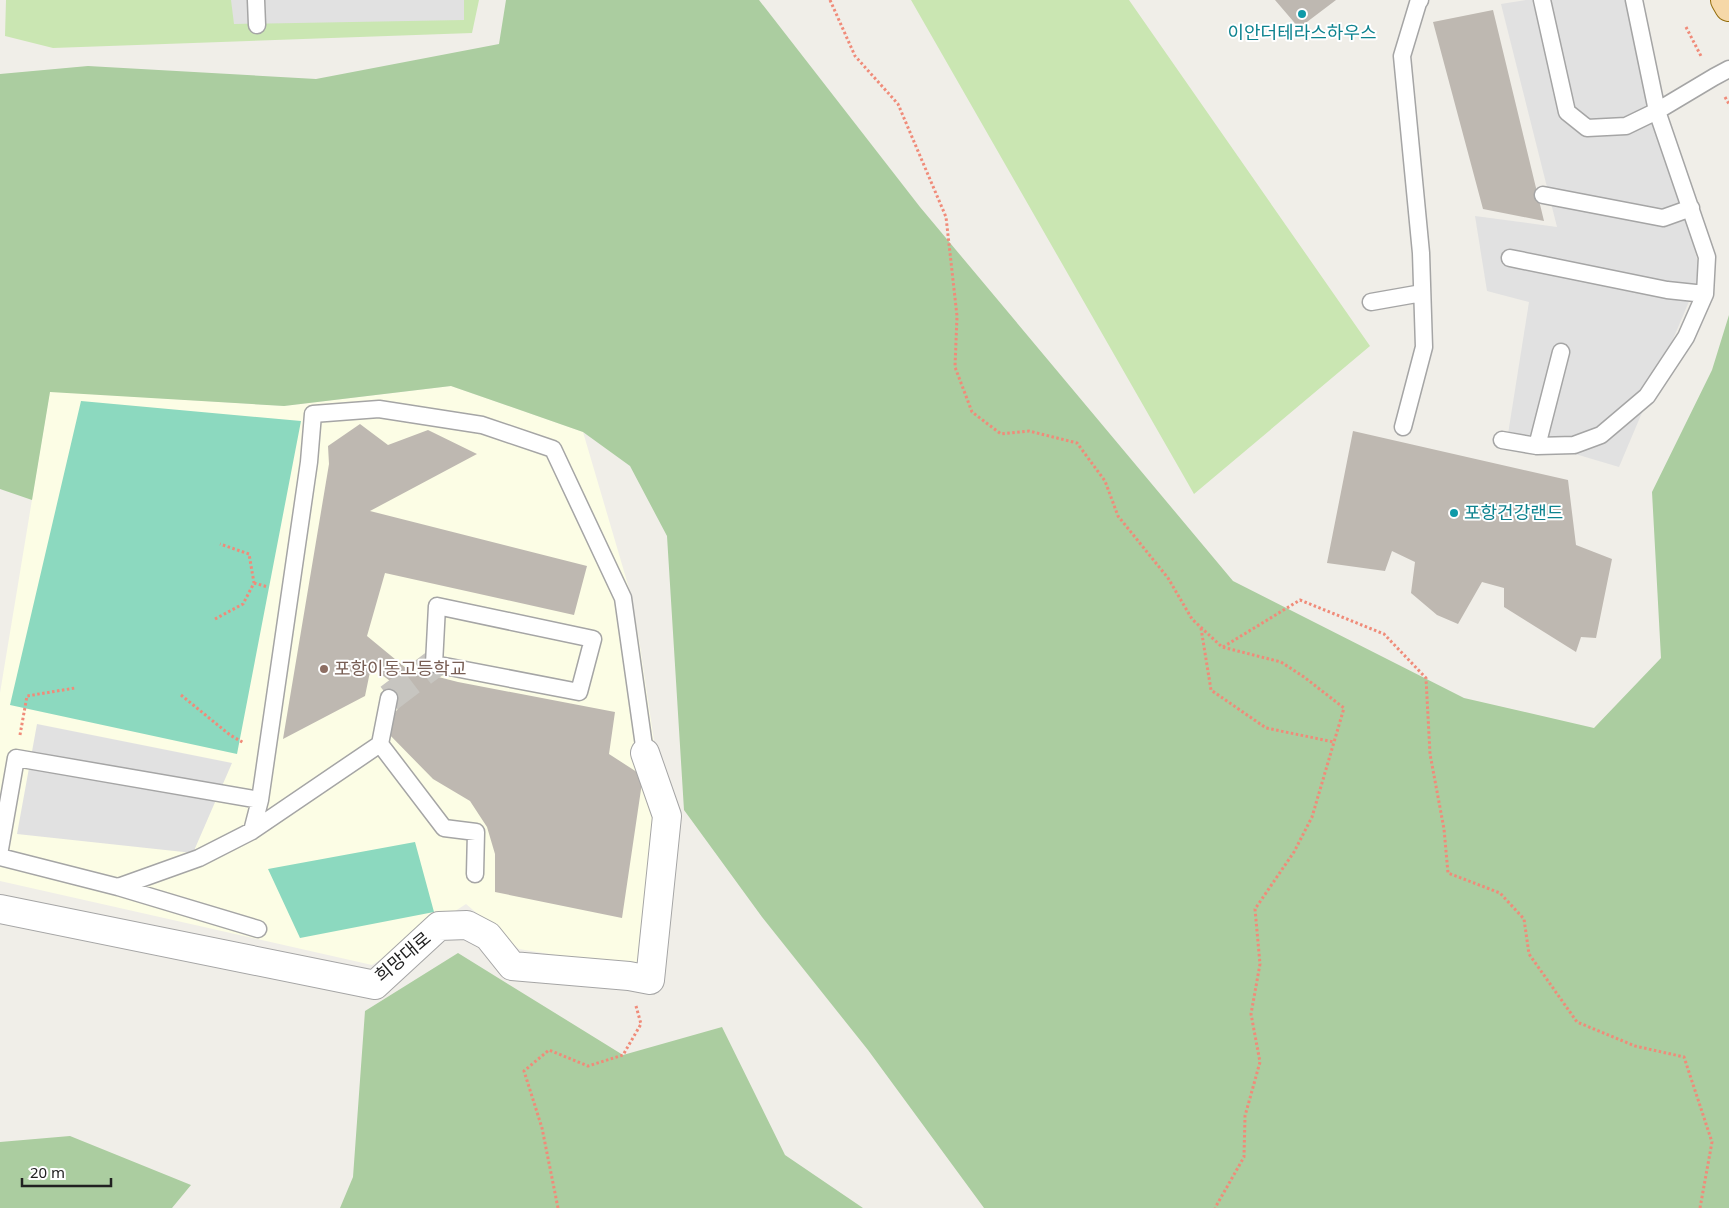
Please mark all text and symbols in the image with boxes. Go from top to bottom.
marker: 이안더테라스하우스 [1296,8,1308,20]
place label: 이안더테라스하우스 [1227,20,1377,44]
place label: 포항건강랜드 [1464,500,1563,524]
marker: 포항건강랜드 [1448,507,1460,519]
place label: 포항이동고등학교 [334,656,466,680]
marker: 포항이동고등학교 [318,663,330,675]
street label: 희망대로 [369,926,435,987]
scale bar [22,1156,111,1188]
text: 20 m [30,1162,65,1182]

